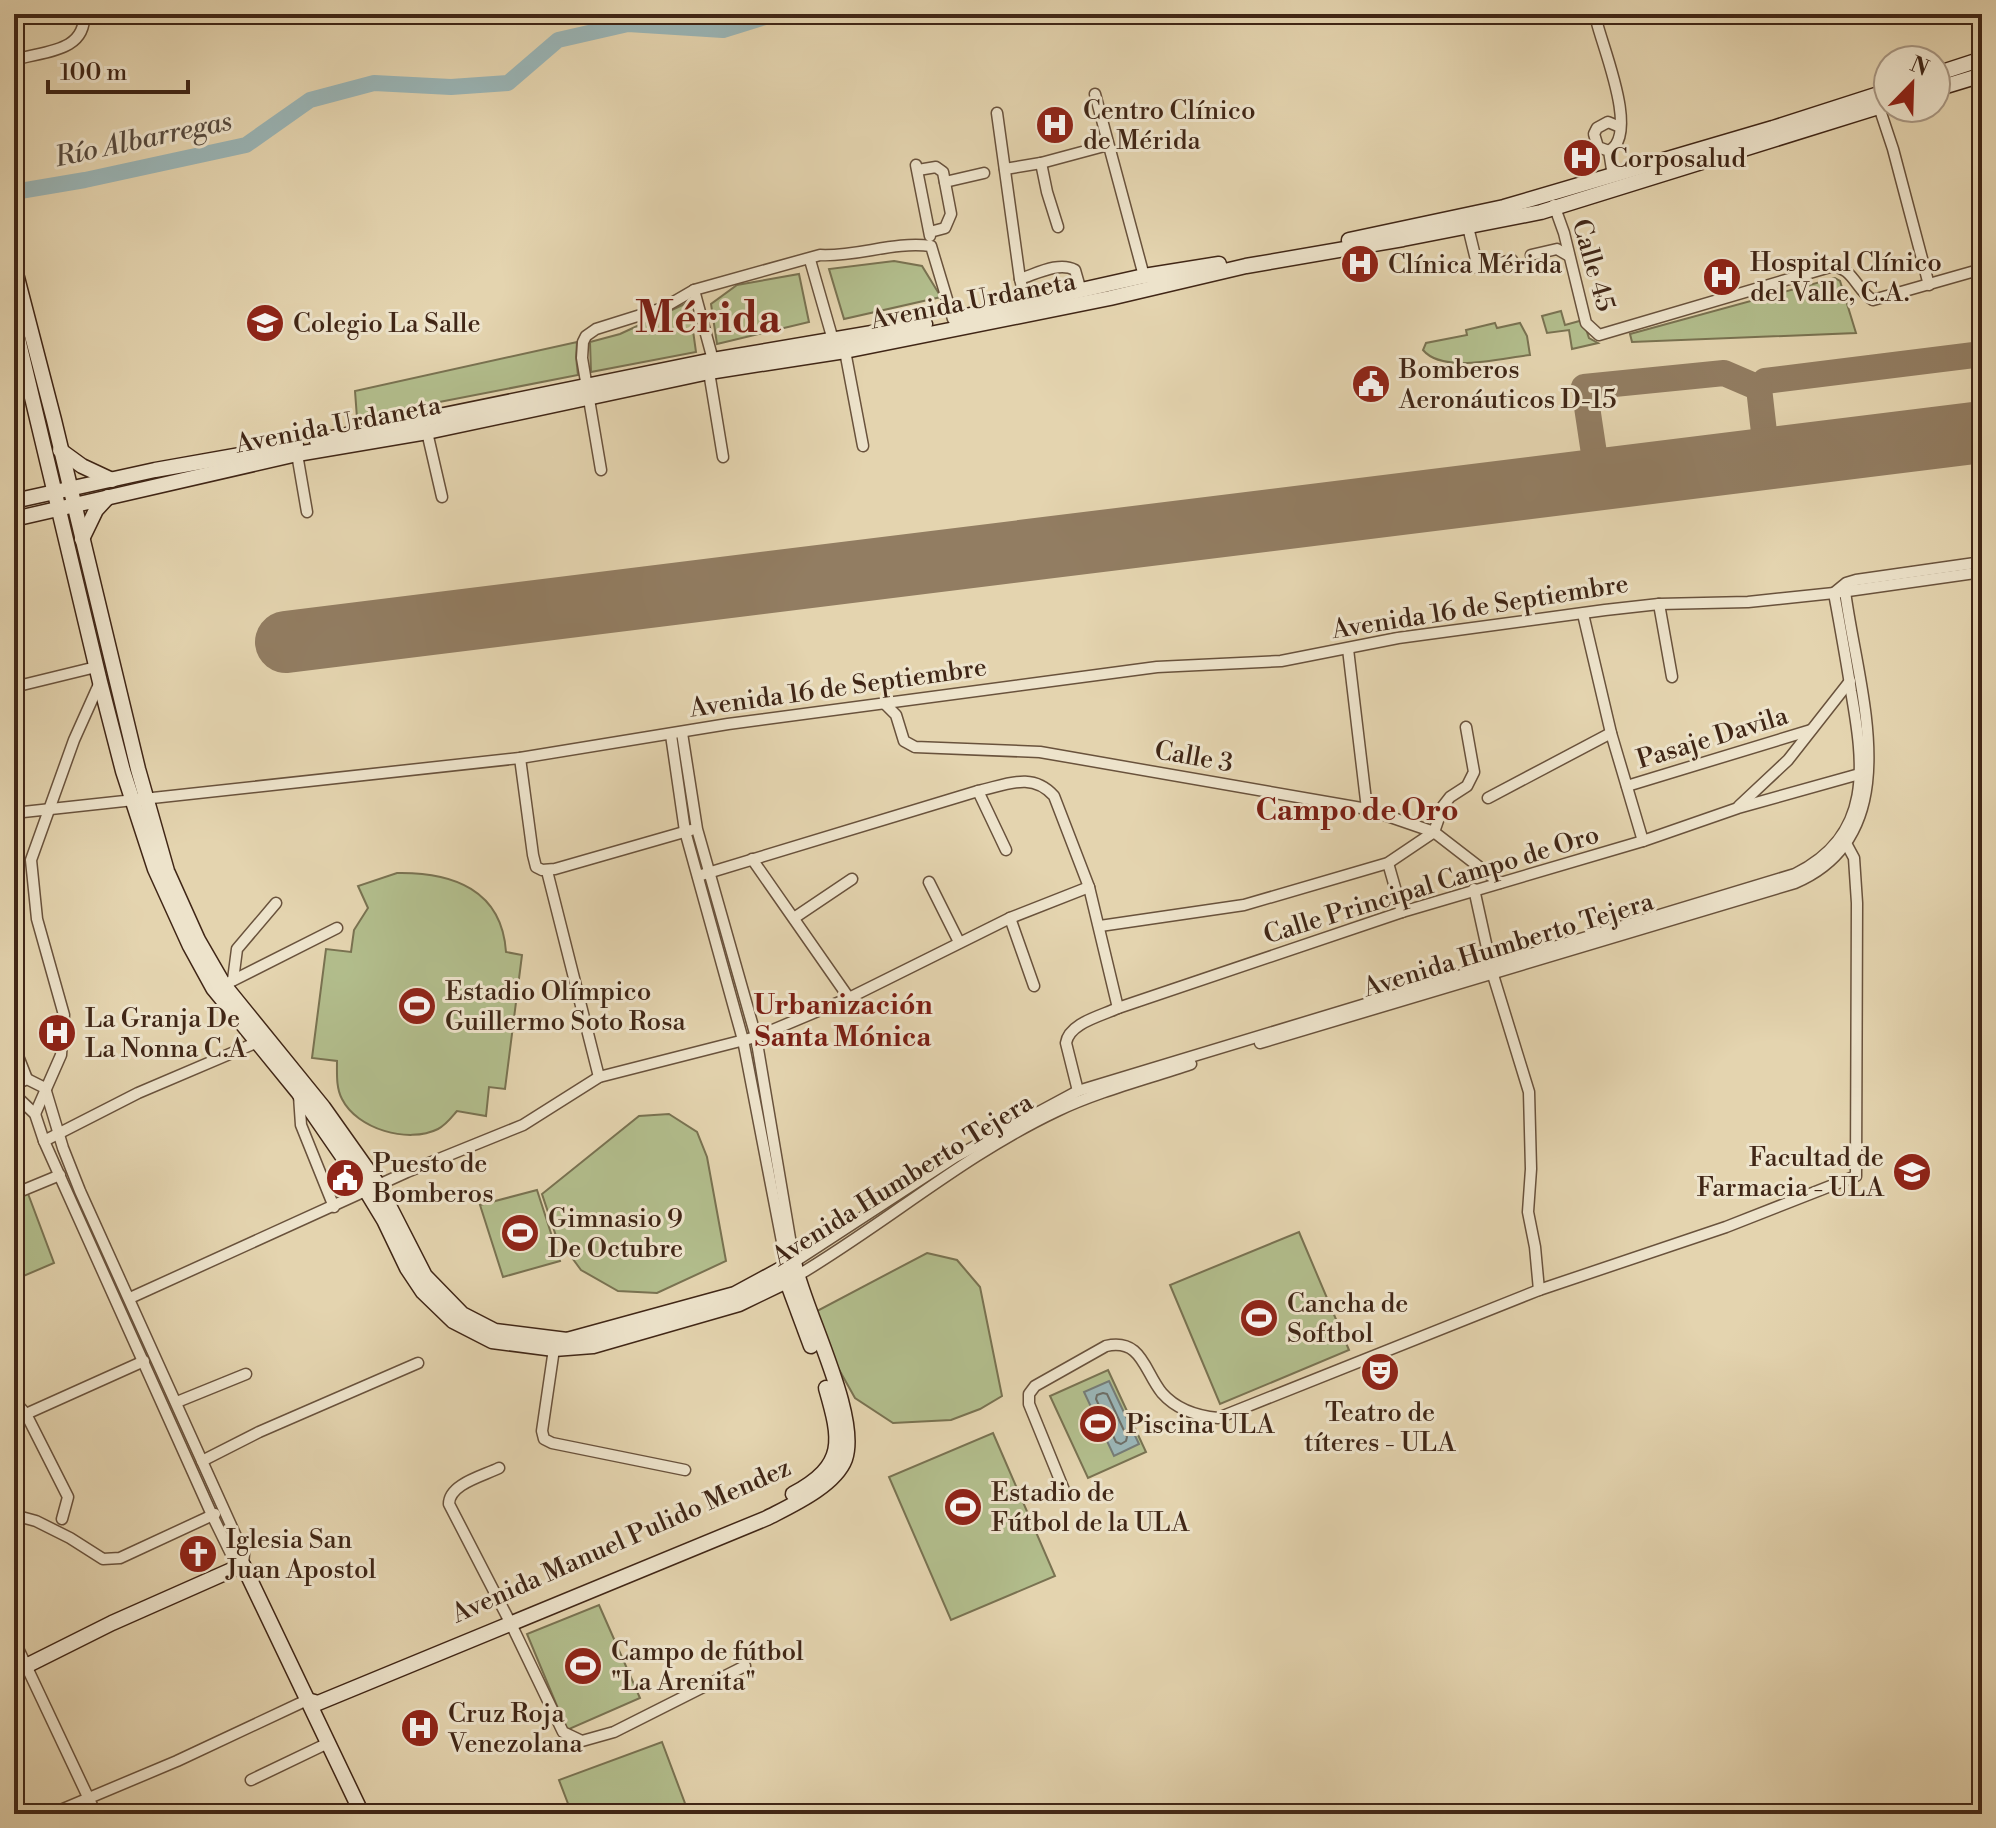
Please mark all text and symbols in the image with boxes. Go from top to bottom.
scale bar [48,44,188,94]
north arrow [1872,44,1952,124]
text: N [1906,51,1933,83]
text: 100 m [60,58,127,88]
place label: Centro Clínico de Mérida [1083,95,1256,157]
water label: Río Albarregas [51,104,235,176]
hospital icon: Centro Clínico de Mérida [1034,104,1076,146]
hospital icon: Corposalud [1561,137,1603,179]
place label: Corposalud [1610,143,1746,175]
street label: Calle 45 [1565,215,1621,315]
hospital icon: Clínica Mérida [1339,243,1381,285]
place label: Hospital Clínico del Valle, C.A. [1750,247,1942,309]
place label: Clínica Mérida [1388,249,1563,281]
hospital icon: Hospital Clínico del Valle, C.A. [1701,256,1743,298]
street label: Avenida Urdaneta [867,265,1079,337]
district label: Mérida [635,293,781,346]
school or university icon: Colegio La Salle [244,302,286,344]
place label: Colegio La Salle [293,308,481,340]
place label: Bomberos Aeronáuticos D-15 [1398,354,1617,416]
public building icon: Bomberos Aeronáuticos D-15 [1350,363,1392,405]
street label: Avenida Urdaneta [232,389,444,461]
street label: Avenida 16 de Septiembre [1329,568,1631,646]
street label: Avenida 16 de Septiembre [686,651,989,725]
street label: Pasaje Davila [1633,700,1793,776]
street label: Calle 3 [1152,734,1236,780]
district label: Campo de Oro [1255,792,1459,830]
street label: Calle Principal Campo de Oro [1260,819,1603,951]
street label: Avenida Humberto Tejera [1358,885,1658,1005]
place label: Estadio Olímpico Guillermo Soto Rosa [445,976,687,1038]
sports icon: Estadio Olímpico Guillermo Soto Rosa [396,985,438,1027]
district label: Urbanización Santa Mónica [753,988,933,1055]
place label: La Granja De La Nonna C.A [85,1003,248,1065]
hospital icon: La Granja De La Nonna C.A [36,1012,78,1054]
street label: Avenida Humberto Tejera [765,1086,1040,1274]
place label: Facultad de Farmacia - ULA [1697,1142,1885,1204]
place label: Puesto de Bomberos [372,1148,494,1210]
school or university icon: Facultad de Farmacia - ULA [1891,1151,1933,1193]
public building icon: Puesto de Bomberos [324,1157,366,1199]
place label: Gimnasio 9 De Octubre [548,1203,683,1265]
sports icon: Gimnasio 9 De Octubre [499,1212,541,1254]
place label: Cancha de Softbol [1287,1288,1408,1350]
sports icon: Cancha de Softbol [1238,1297,1280,1339]
theatre icon: Teatro de títeres - ULA [1359,1351,1401,1393]
place label: Teatro de títeres - ULA [1304,1397,1457,1459]
sports icon: Piscina ULA [1077,1403,1119,1445]
place label: Piscina ULA [1126,1409,1276,1441]
street label: Avenida Manuel Pulido Mendez [446,1451,796,1631]
place label: Estadio de Fútbol de la ULA [991,1477,1190,1539]
sports icon: Estadio de Fútbol de la ULA [942,1486,984,1528]
place label: Iglesia San Juan Apostol [225,1524,377,1586]
church icon: Iglesia San Juan Apostol [177,1533,219,1575]
place label: Campo de fútbol "La Arenita" [611,1636,804,1698]
sports icon: Campo de fútbol "La Arenita" [562,1645,604,1687]
place label: Cruz Roja Venezolana [447,1698,584,1760]
hospital icon: Cruz Roja Venezolana [399,1707,441,1749]

